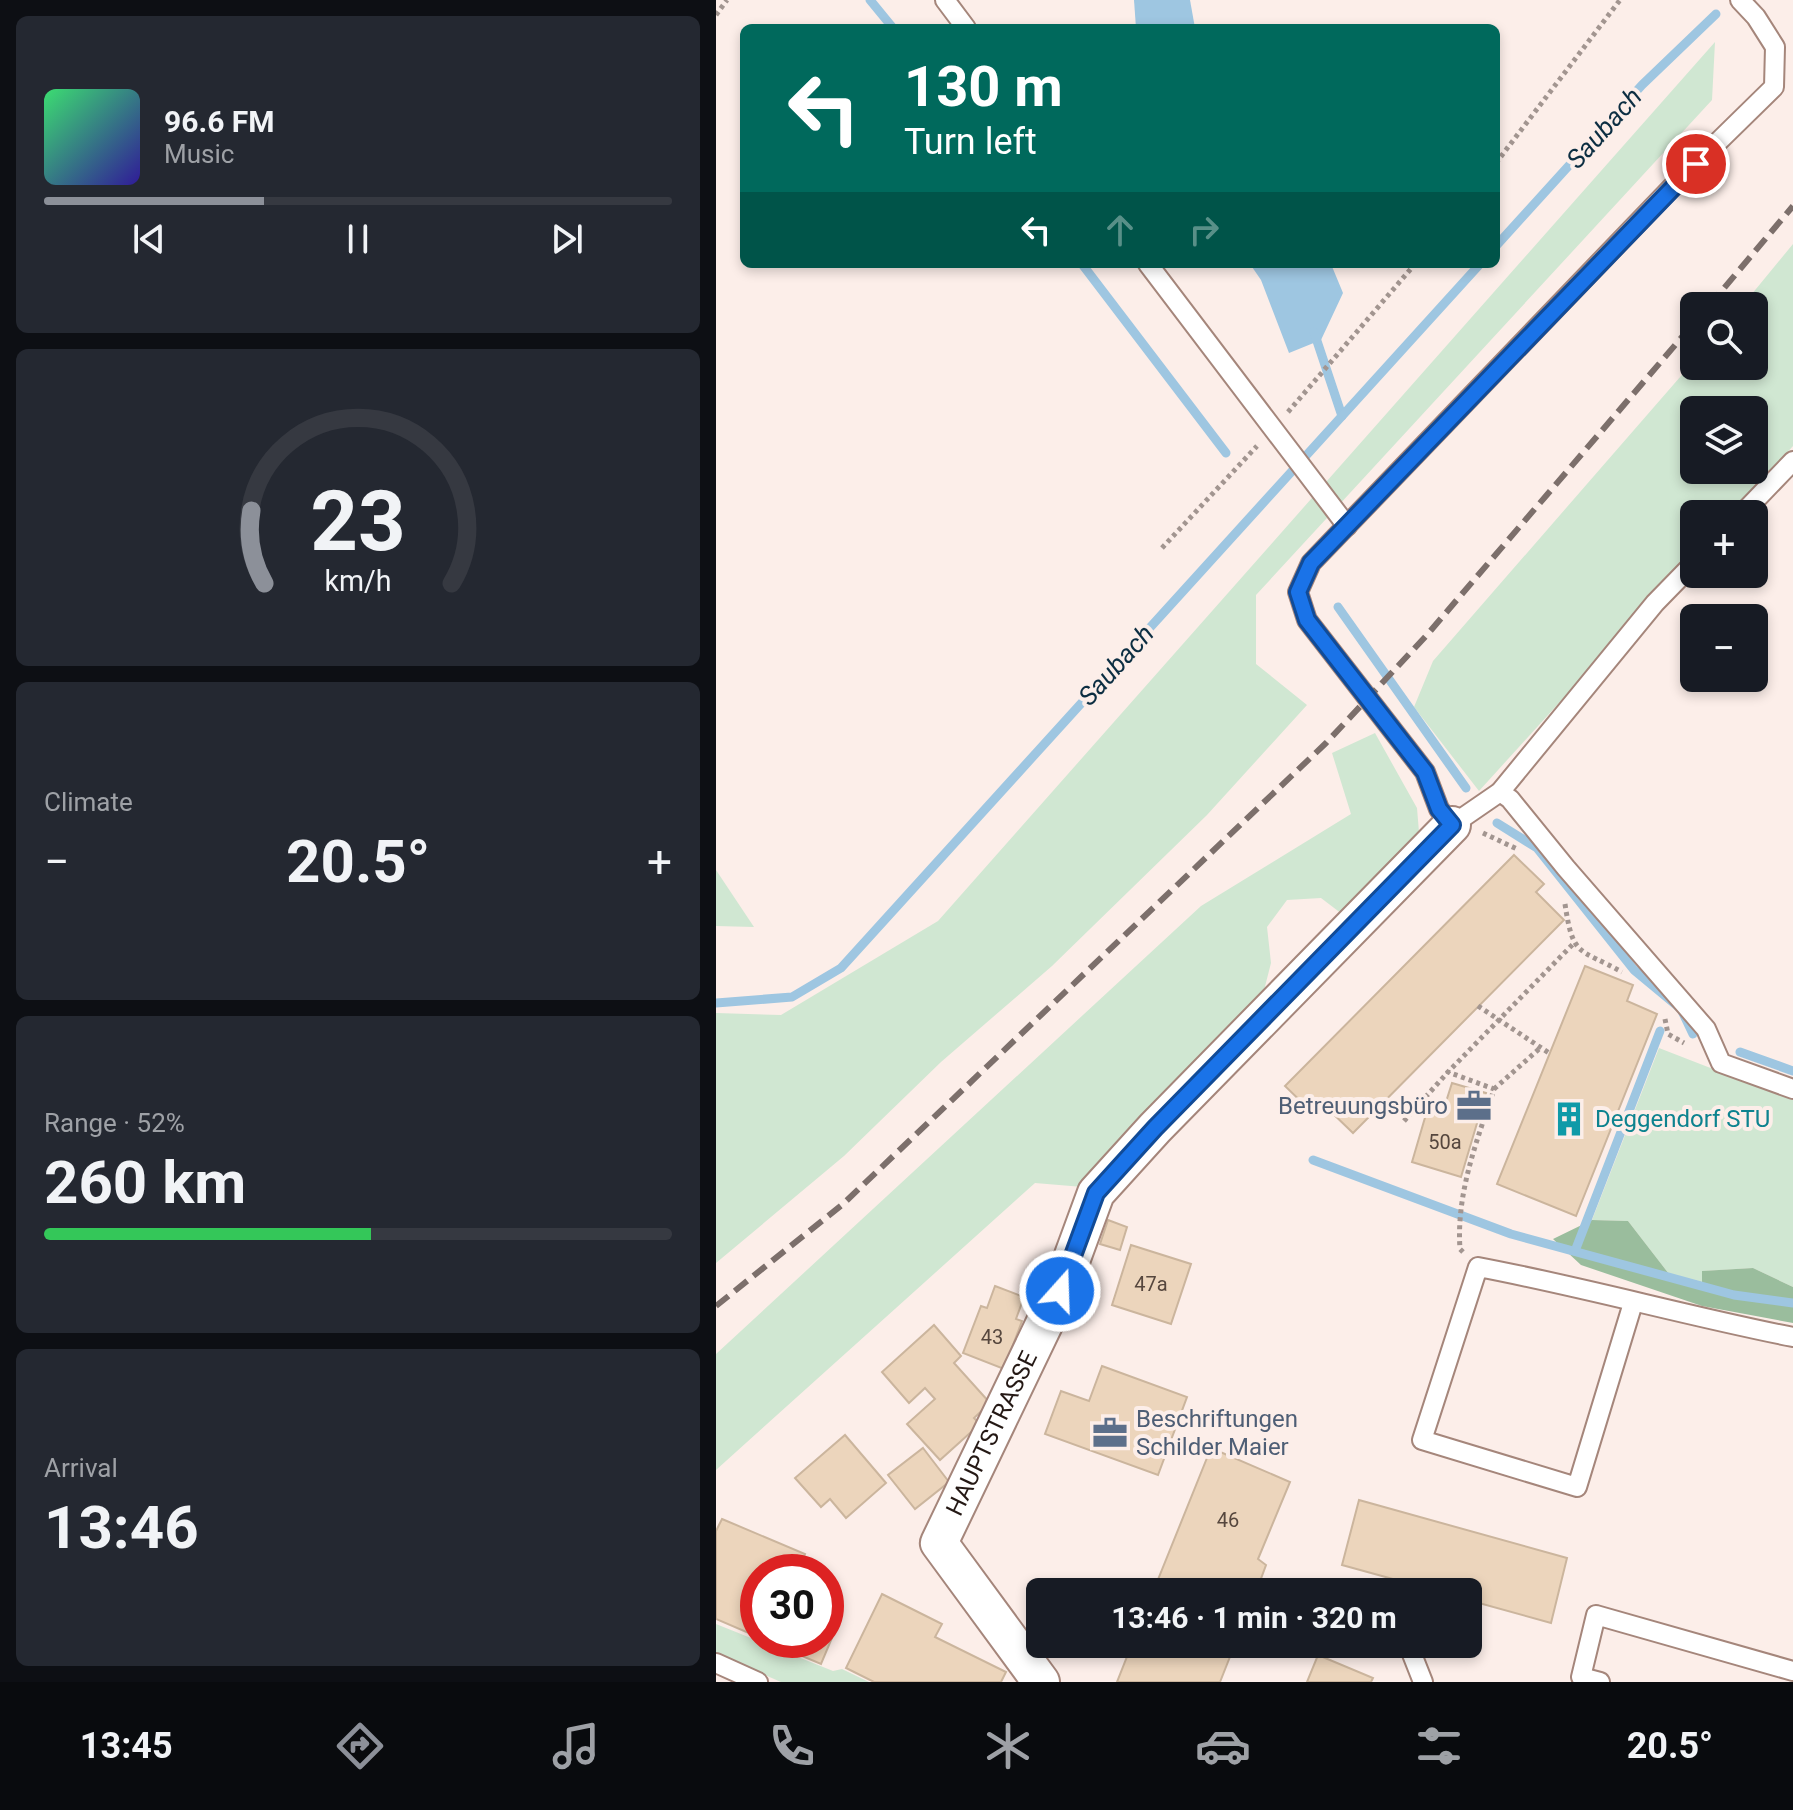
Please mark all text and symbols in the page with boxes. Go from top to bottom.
text: 130 m [904,54,1063,120]
icon: left [772,56,876,160]
water label: Saubach [1560,82,1648,174]
text: 96.6 FM [164,104,275,139]
text: Turn left [904,121,1037,163]
pin [1662,130,1730,198]
text: Music [164,139,234,169]
icon: arrive [1674,142,1718,186]
icon: left [1014,208,1058,252]
icon: ahead [1098,208,1142,252]
icon: right [1182,208,1226,252]
icon: previous [127,217,171,261]
icon: pause [336,217,380,261]
icon: next [545,217,589,261]
map controls [1680,292,1768,692]
button: search [1680,292,1768,380]
button: layers [1680,396,1768,484]
text: 23 [310,472,406,569]
button: + [1680,500,1768,588]
text: km/h [324,564,392,598]
button: − [1680,604,1768,692]
water label: Saubach [1072,619,1160,711]
text: Climate [44,787,133,817]
text: 20.5° [286,826,430,897]
text: − [44,836,69,888]
text: + [647,836,672,888]
office icon: Betreuungsbüro [1455,1087,1493,1125]
place label: Betreuungsbüro [1278,1092,1448,1120]
building icon: Deggendorf STU [1550,1100,1588,1138]
place label: Deggendorf STU [1595,1105,1770,1133]
text: Range · 52% [44,1108,185,1138]
house number: 50a [1428,1130,1462,1154]
text: 260 km [44,1147,246,1218]
position arrow [1018,1249,1102,1333]
house number: 47a [1134,1272,1168,1296]
house number: 43 [981,1325,1003,1349]
street label: HAUPTSTRASSE [940,1347,1043,1520]
place label: Beschriftungen Schilder Maier [1136,1405,1298,1461]
office icon: Beschriftungen Schilder Maier [1091,1414,1129,1452]
text: Arrival [44,1453,118,1483]
text: 13:46 [44,1492,199,1563]
house number: 46 [1217,1508,1239,1532]
speed limit sign: 30 [740,1554,844,1658]
text: 13:46 · 1 min · 320 m [1111,1600,1397,1635]
icon: directions [332,1718,388,1774]
icon: music [548,1718,604,1774]
icon: phone [764,1718,820,1774]
icon: climate [980,1718,1036,1774]
icon: car [1195,1718,1251,1774]
icon: filters [1411,1718,1467,1774]
text: 13:45 [80,1725,173,1767]
text: 20.5° [1627,1725,1713,1767]

